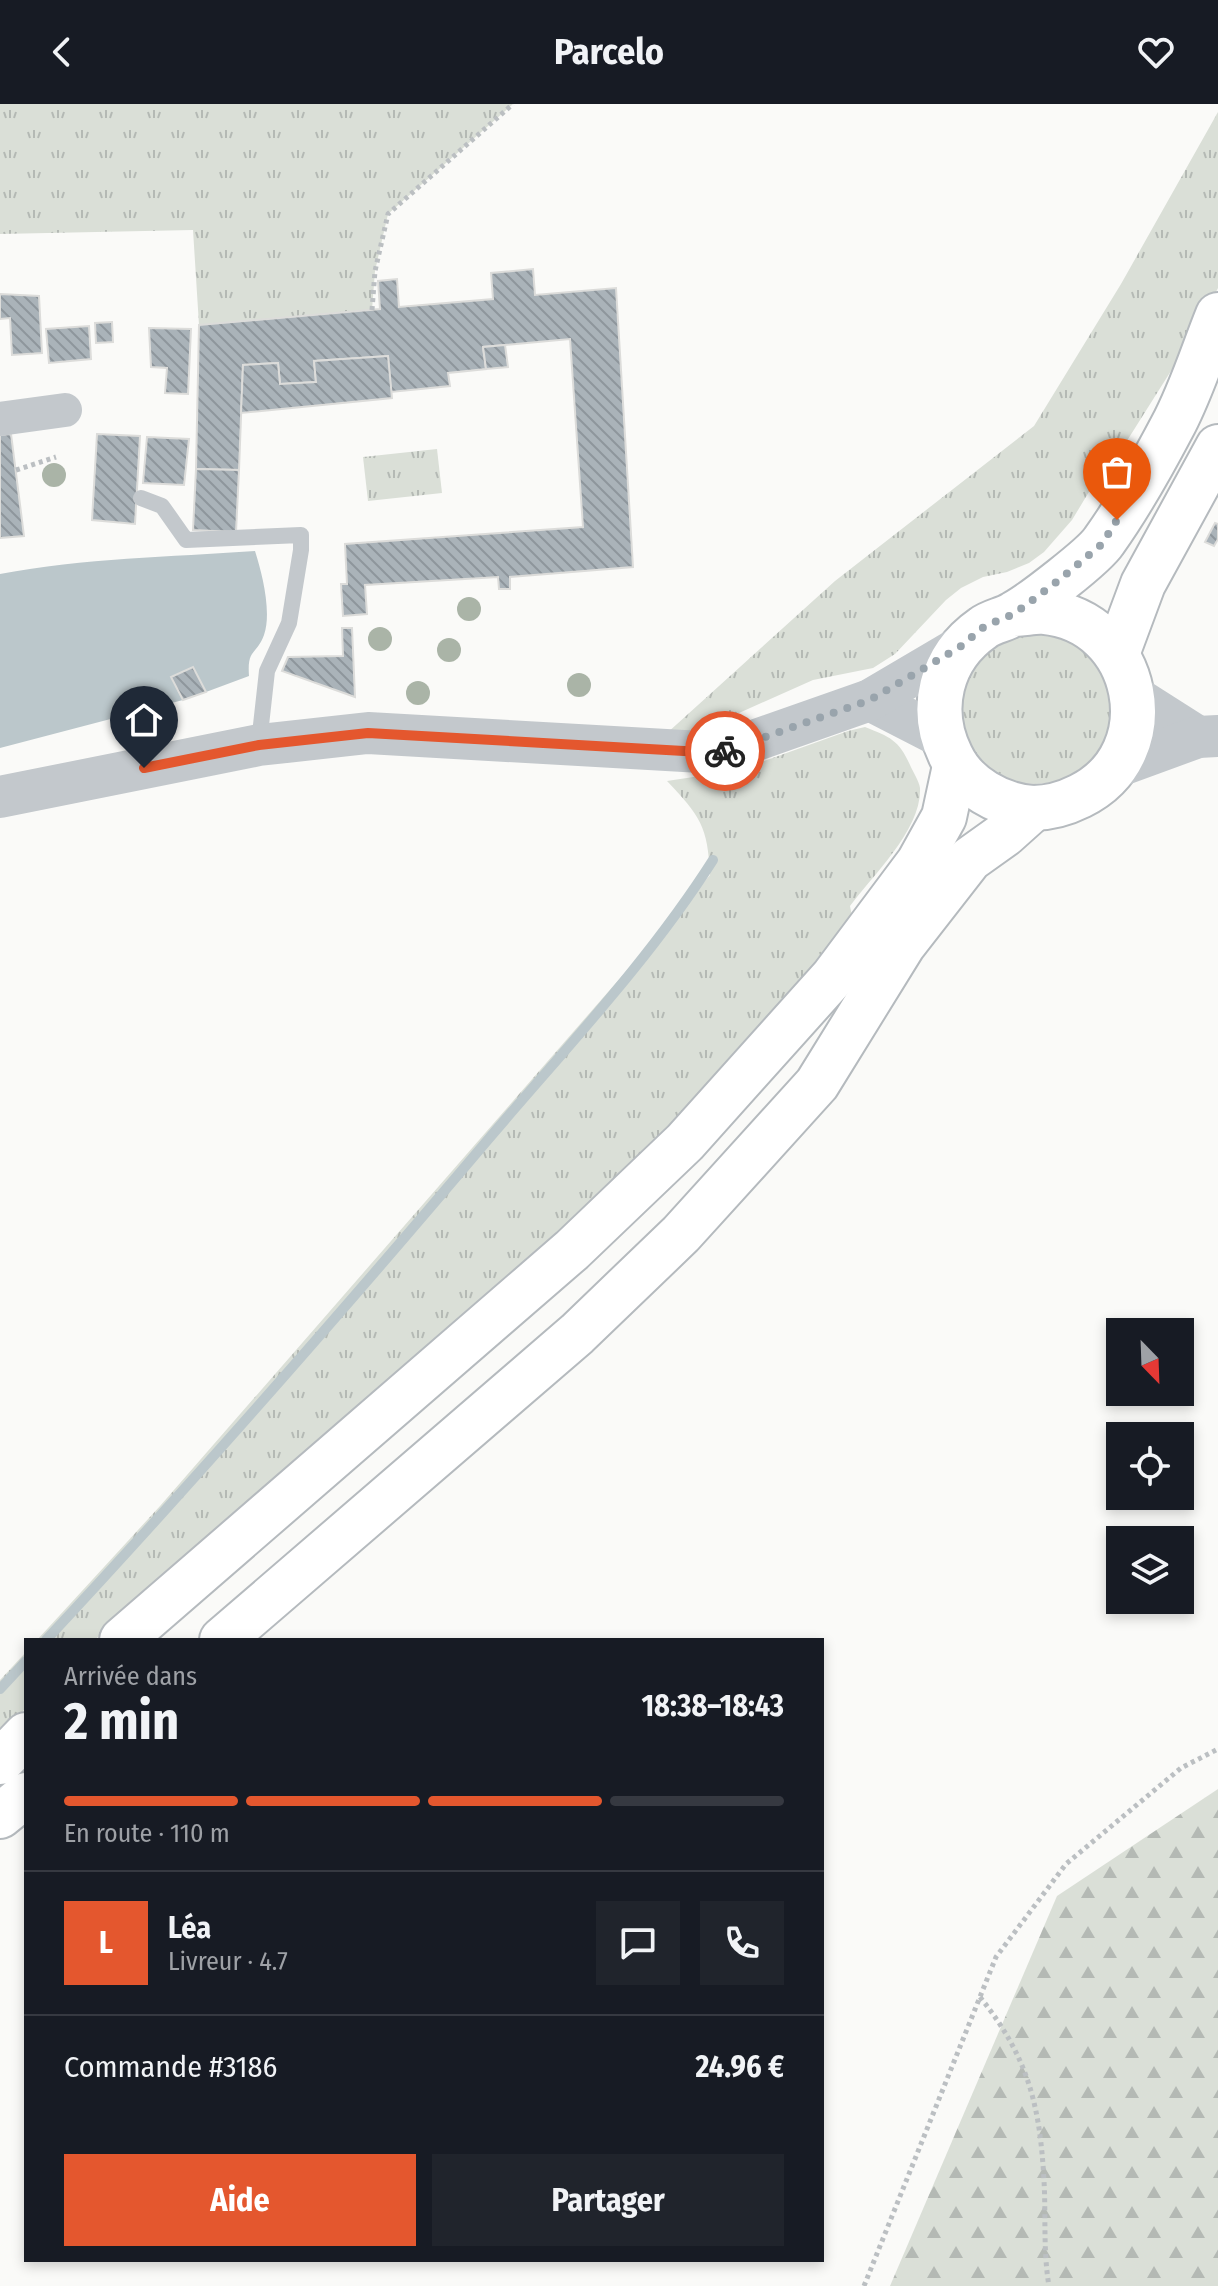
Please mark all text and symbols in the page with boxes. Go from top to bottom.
icon: back [40,30,84,74]
text: Parcelo [554,30,664,74]
icon: heart [1134,30,1178,74]
pin [1083,438,1151,520]
icon: bag [1095,450,1139,494]
pin [110,686,178,768]
icon: home [122,698,166,742]
courier [685,711,765,791]
icon: bike [703,729,747,773]
north arrow [1106,1318,1194,1406]
map controls [1106,1318,1194,1614]
button: locate [1106,1422,1194,1510]
button: layers [1106,1526,1194,1614]
text: Arrivée dans [64,1661,197,1692]
text: 18:38–18:43 [641,1688,784,1724]
text: 2 min [64,1690,179,1753]
text: En route · 110 m [64,1818,230,1849]
button: chat [596,1901,680,1985]
button: phone [700,1901,784,1985]
text: Léa [168,1910,211,1946]
text: L [99,1925,113,1961]
text: Livreur · 4.7 [168,1946,288,1977]
text: Commande #3186 [64,2049,277,2085]
text: 24.96 € [696,2049,784,2085]
button: Aide [64,2154,416,2246]
button: Partager [432,2154,784,2246]

